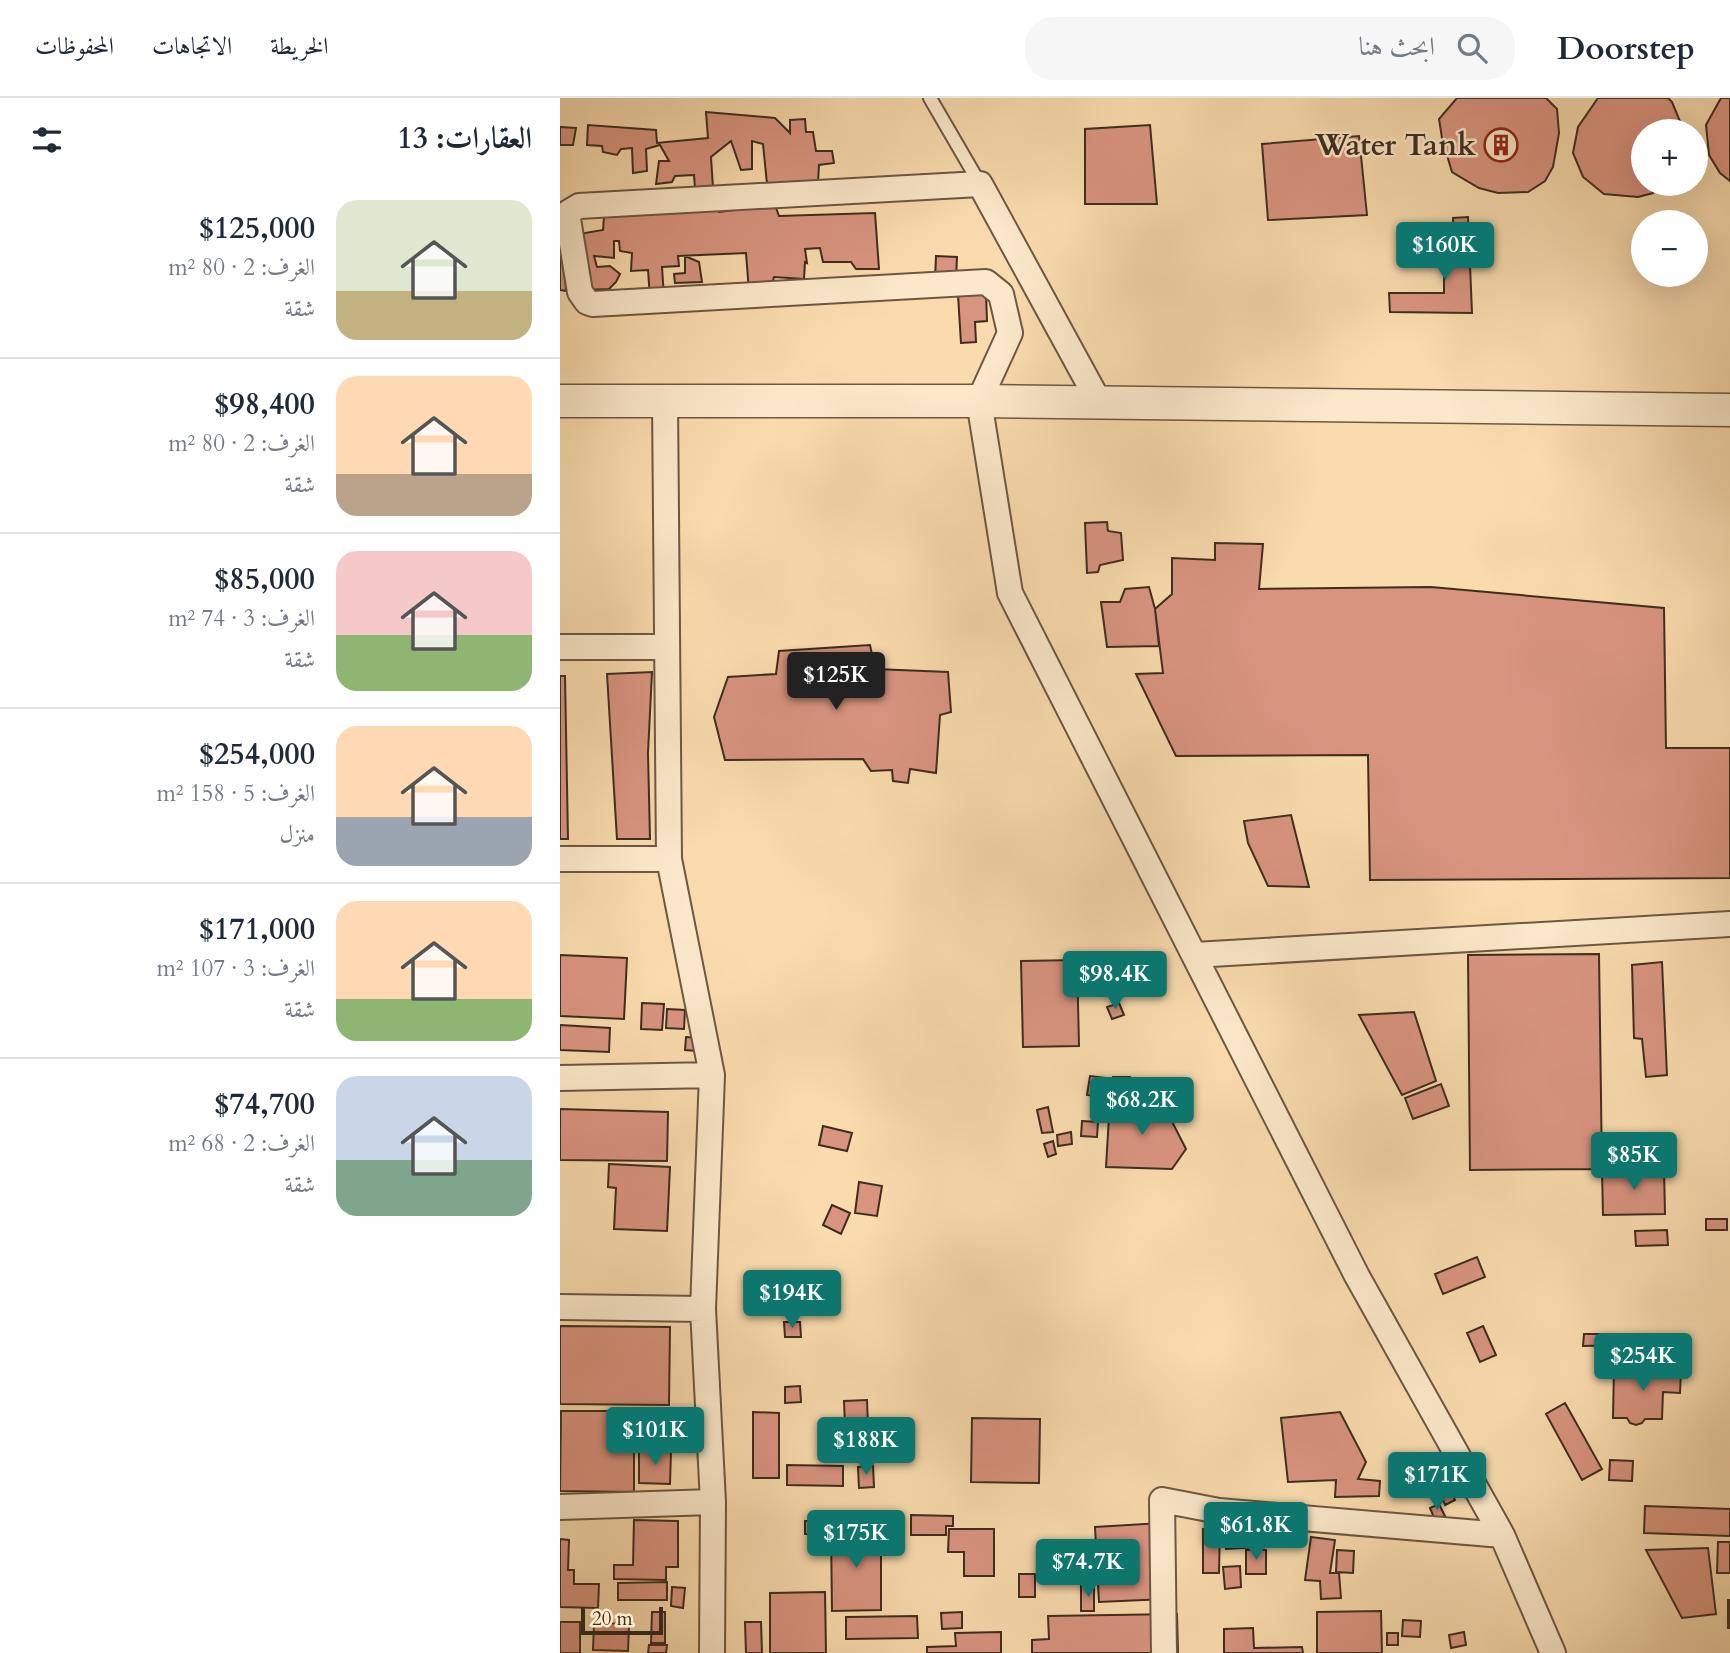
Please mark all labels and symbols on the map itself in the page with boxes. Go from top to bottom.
place label: Water Tank [1314,125,1476,166]
building icon: Water Tank [1482,126,1520,164]
pin: $160K [1396,222,1494,282]
pin: $125K [787,652,885,712]
pin: $98.4K [1058,951,1172,1011]
pin: $68.2K [1085,1077,1199,1137]
pin: $85K [1593,1132,1675,1192]
pin: $194K [743,1270,841,1330]
pin: $254K [1594,1334,1692,1393]
pin: $101K [606,1408,704,1467]
pin: $188K [817,1418,915,1477]
pin: $171K [1388,1452,1486,1512]
pin: $61.8K [1199,1502,1313,1562]
pin: $175K [807,1510,905,1570]
pin: $74.7K [1031,1540,1145,1599]
scale bar [581,1604,663,1636]

